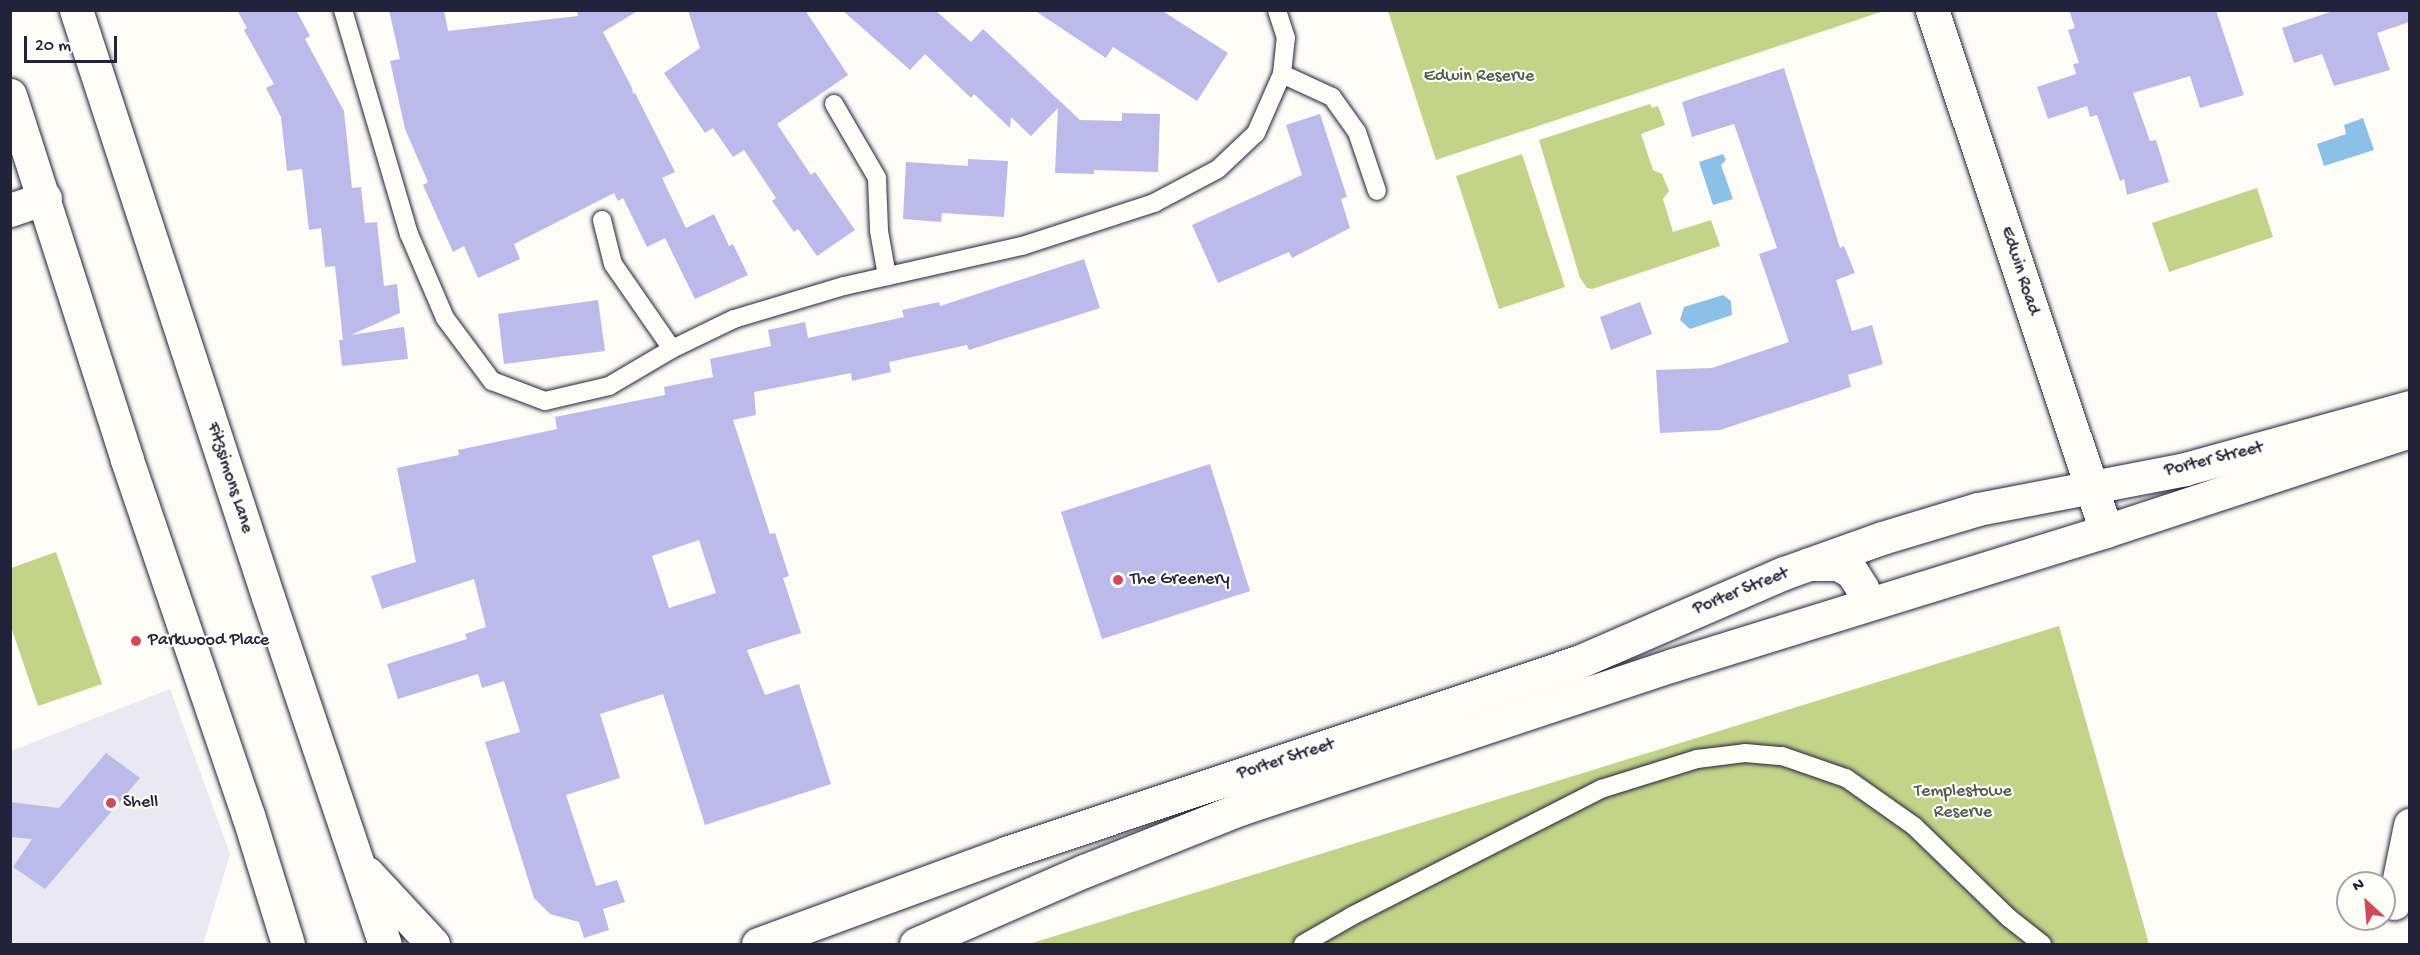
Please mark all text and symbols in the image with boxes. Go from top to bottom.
scale bar [27,24,120,62]
text: 20 m [35,36,71,57]
park label: Edwin Reserve [1424,66,1534,88]
street label: Edwin Road [1995,224,2043,318]
street label: Fitzsimons Lane [201,420,257,536]
street label: Porter Street [2162,437,2266,483]
street label: Porter Street [1690,563,1792,621]
place label: The Greenery [1130,569,1230,591]
marker: The Greenery [1111,573,1125,587]
place label: Parkwood Place [148,630,269,652]
marker: Parkwood Place [129,634,143,648]
street label: Porter Street [1235,734,1337,786]
park label: Templestowe Reserve [1914,782,2012,824]
place label: Shell [123,792,158,814]
marker: Shell [104,796,118,810]
north arrow [2336,871,2396,931]
text: N [2350,875,2368,897]

